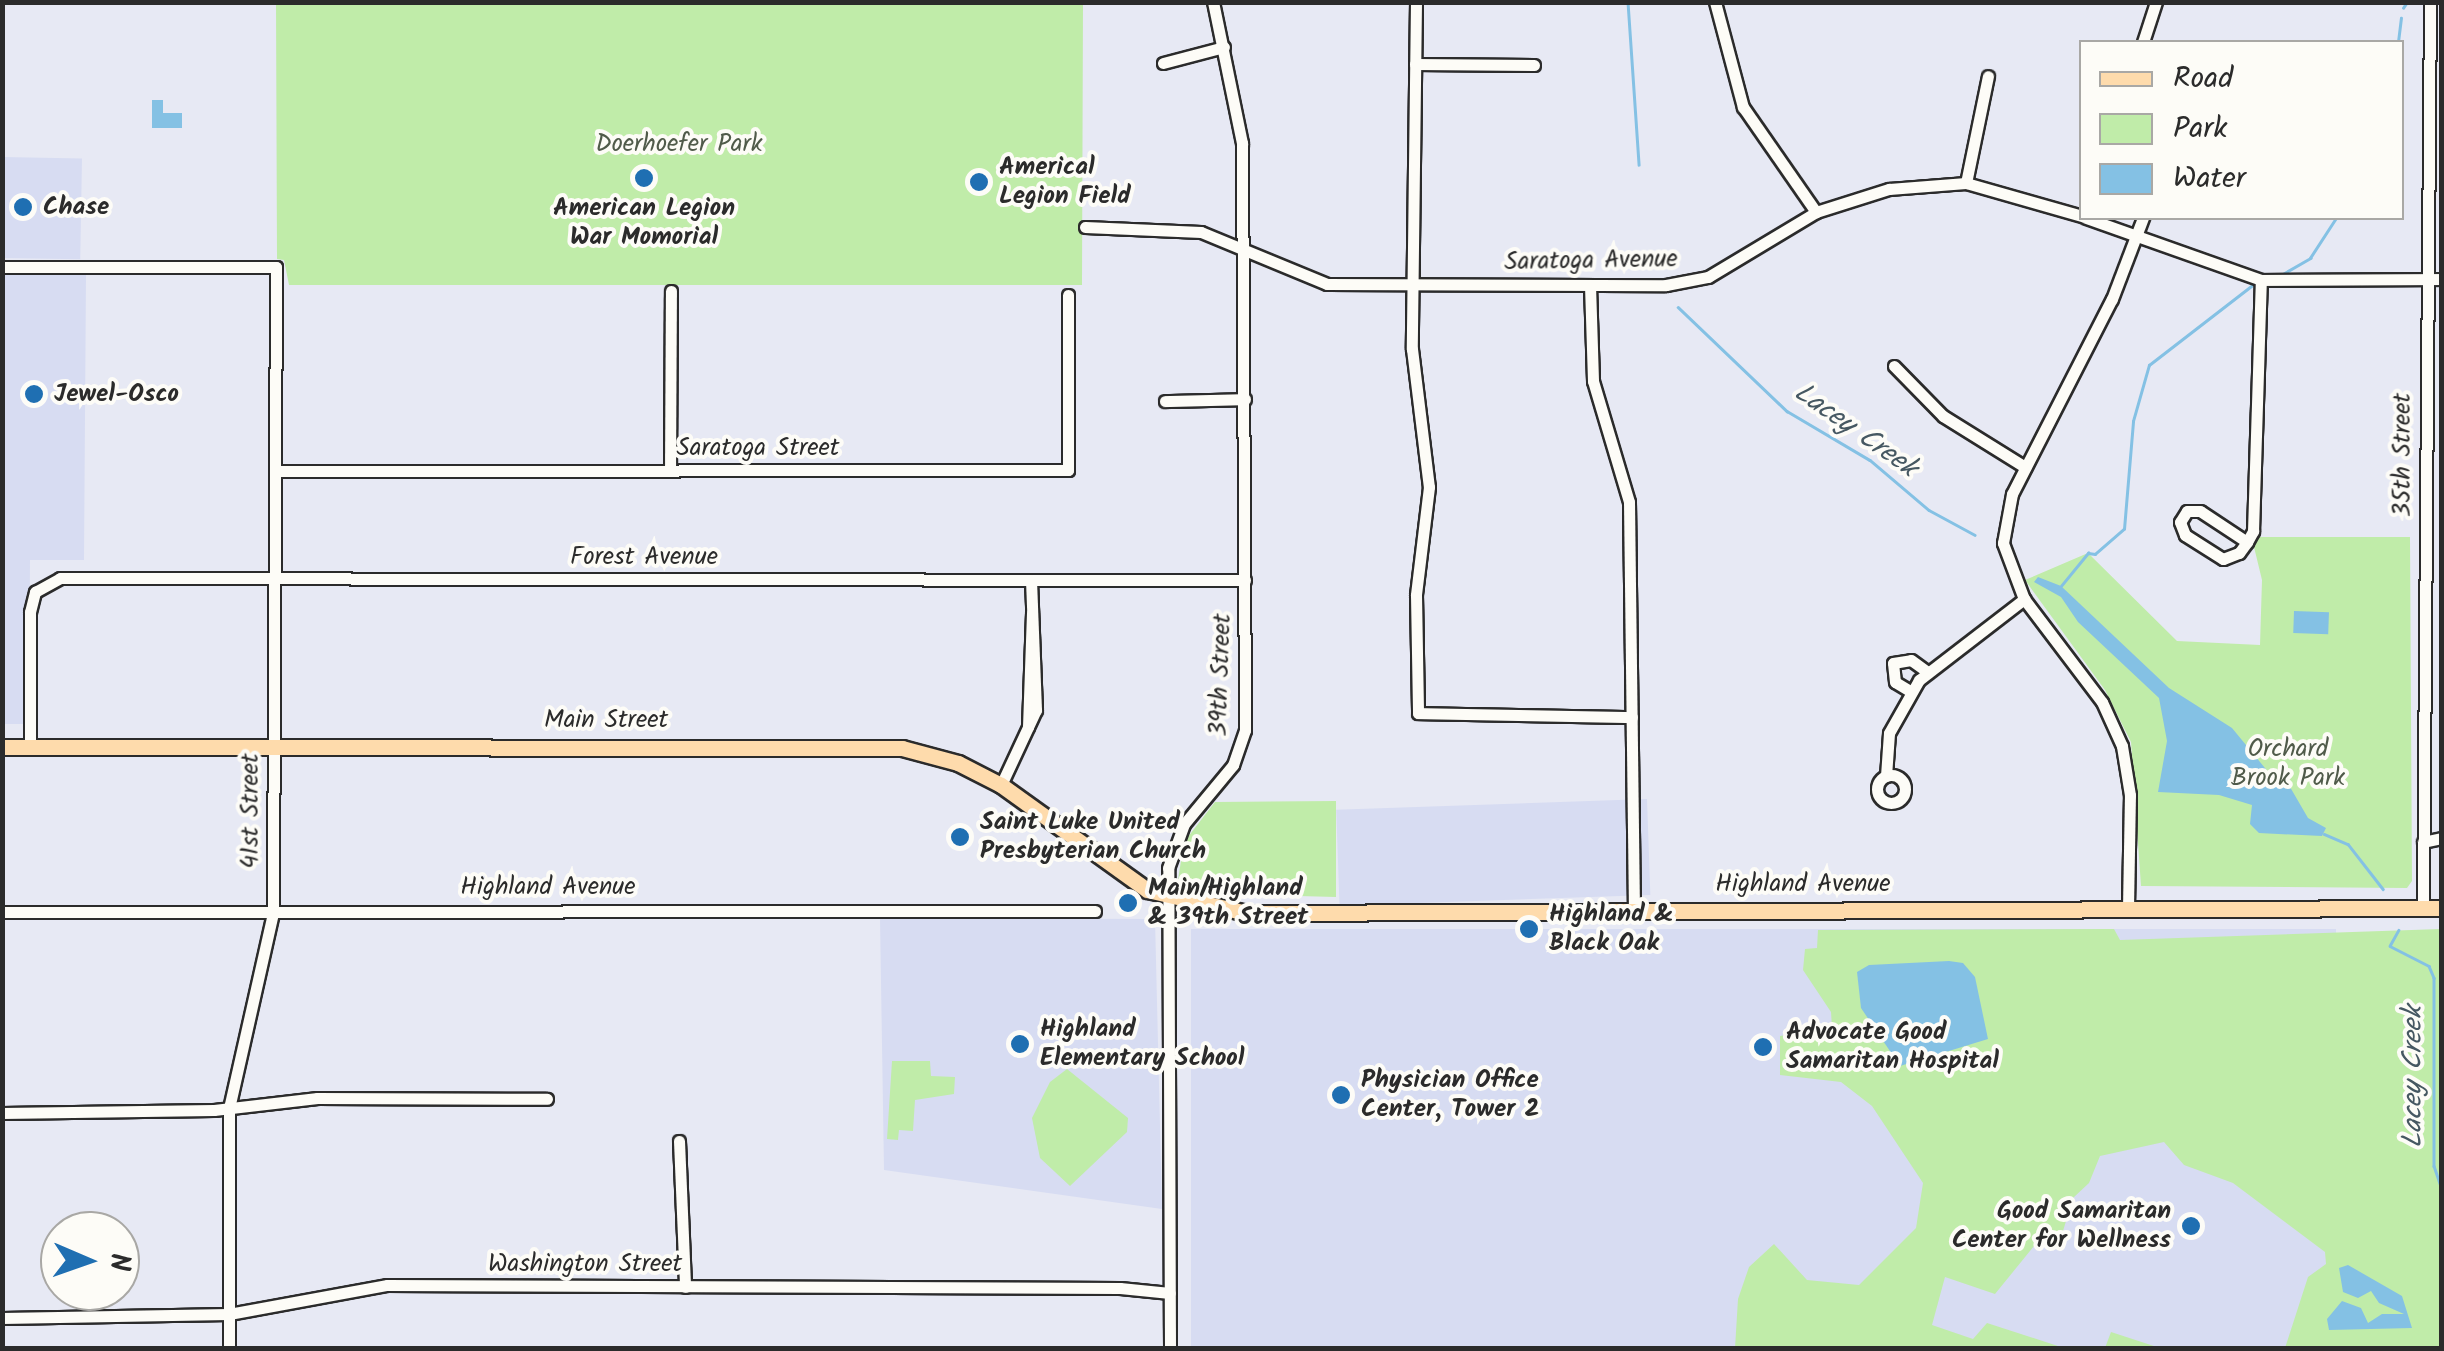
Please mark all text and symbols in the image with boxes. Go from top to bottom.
legend [2079,40,2404,220]
text: Road [2173,55,2233,103]
text: Park [2173,105,2227,153]
park label: Doerhoefer Park [595,129,763,159]
place label: Americal Legion Field [999,153,1131,212]
text: Water [2173,155,2246,203]
marker: American Legion War Momorial [633,167,655,189]
marker: Americal Legion Field [968,171,990,193]
place label: Chase [43,192,109,222]
place label: American Legion War Momorial [553,194,735,253]
marker: Chase [12,196,34,218]
street label: Saratoga Avenue [1504,244,1678,278]
water label: Lacey Creek [1787,376,1923,486]
place label: Jewel-Osco [54,379,179,409]
marker: Jewel-Osco [23,383,45,405]
street label: 35th Street [2388,393,2418,517]
street label: Saratoga Street [676,433,840,463]
street label: Forest Avenue [570,542,718,572]
street label: 39th Street [1204,613,1238,737]
street label: Main Street [544,705,668,735]
park label: Orchard Brook Park [2231,735,2345,794]
street label: 41st Street [236,753,266,869]
place label: Saint Luke United Presbyterian Church [980,808,1206,867]
marker: Saint Luke United Presbyterian Church [949,826,971,848]
street label: Highland Avenue [1715,869,1891,899]
street label: Highland Avenue [460,872,636,902]
place label: Main/Highland & 39th Street [1148,874,1308,933]
marker: Main/Highland & 39th Street [1117,892,1139,914]
place label: Highland & Black Oak [1549,900,1674,959]
marker: Highland & Black Oak [1518,918,1540,940]
water label: Lacey Creek [2397,1006,2431,1148]
place label: Highland Elementary School [1040,1015,1244,1074]
place label: Advocate Good Samaritan Hospital [1786,1018,1999,1077]
marker: Highland Elementary School [1009,1033,1031,1055]
marker: Advocate Good Samaritan Hospital [1750,1034,1776,1060]
place label: Physician Office Center, Tower 2 [1361,1066,1539,1125]
marker: Physician Office Center, Tower 2 [1330,1084,1352,1106]
place label: Good Samaritan Center for Wellness [1952,1197,2171,1256]
north arrow [40,1211,140,1311]
marker: Good Samaritan Center for Wellness [2180,1215,2202,1237]
street label: Washington Street [488,1249,682,1279]
text: N [96,1252,141,1272]

